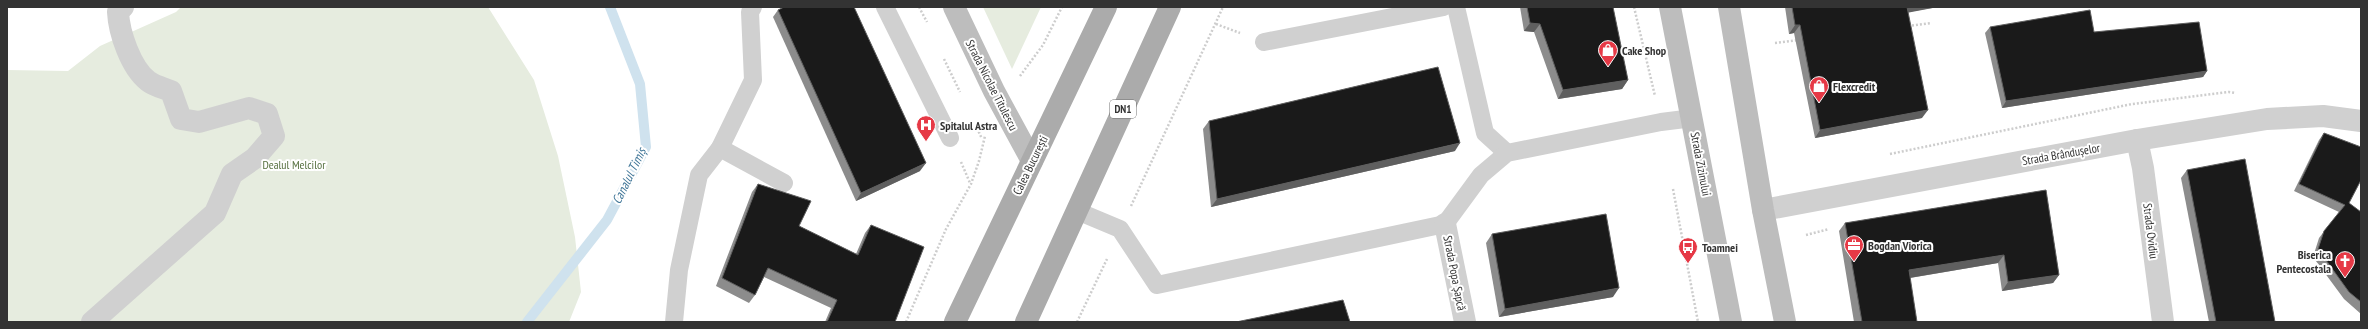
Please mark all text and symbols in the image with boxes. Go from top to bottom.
street label: Strada Nicolae Titulescu [963,37,1021,133]
shop icon: Cake Shop [1597,39,1619,67]
place label: Cake Shop [1622,43,1667,58]
shop icon: Flexcredit [1808,75,1830,103]
place label: Flexcredit [1833,79,1876,94]
road number: DN1 [1110,100,1136,118]
hospital icon: Spitalul Astra [915,114,937,142]
place label: Spitalul Astra [940,118,997,133]
street label: Strada Zizinului [1687,131,1715,197]
street label: Calea București [1009,133,1051,197]
street label: Strada Brândușelor [2021,140,2102,168]
water label: Canalul Timiș [608,144,651,207]
park label: Dealul Melcilor [263,157,326,172]
street label: Strada Ovidiu [2140,202,2162,260]
street label: Strada Popa Șapcă [1440,234,1470,312]
office icon: Bogdan Viorica [1843,234,1865,262]
bus stop icon: Toamnei [1677,236,1699,264]
place label: Bogdan Viorica [1868,238,1932,253]
place label: Toamnei [1702,240,1738,255]
place label: Biserica Pentecostala [2277,247,2331,276]
church icon: Biserica Pentecostala [2334,250,2356,278]

